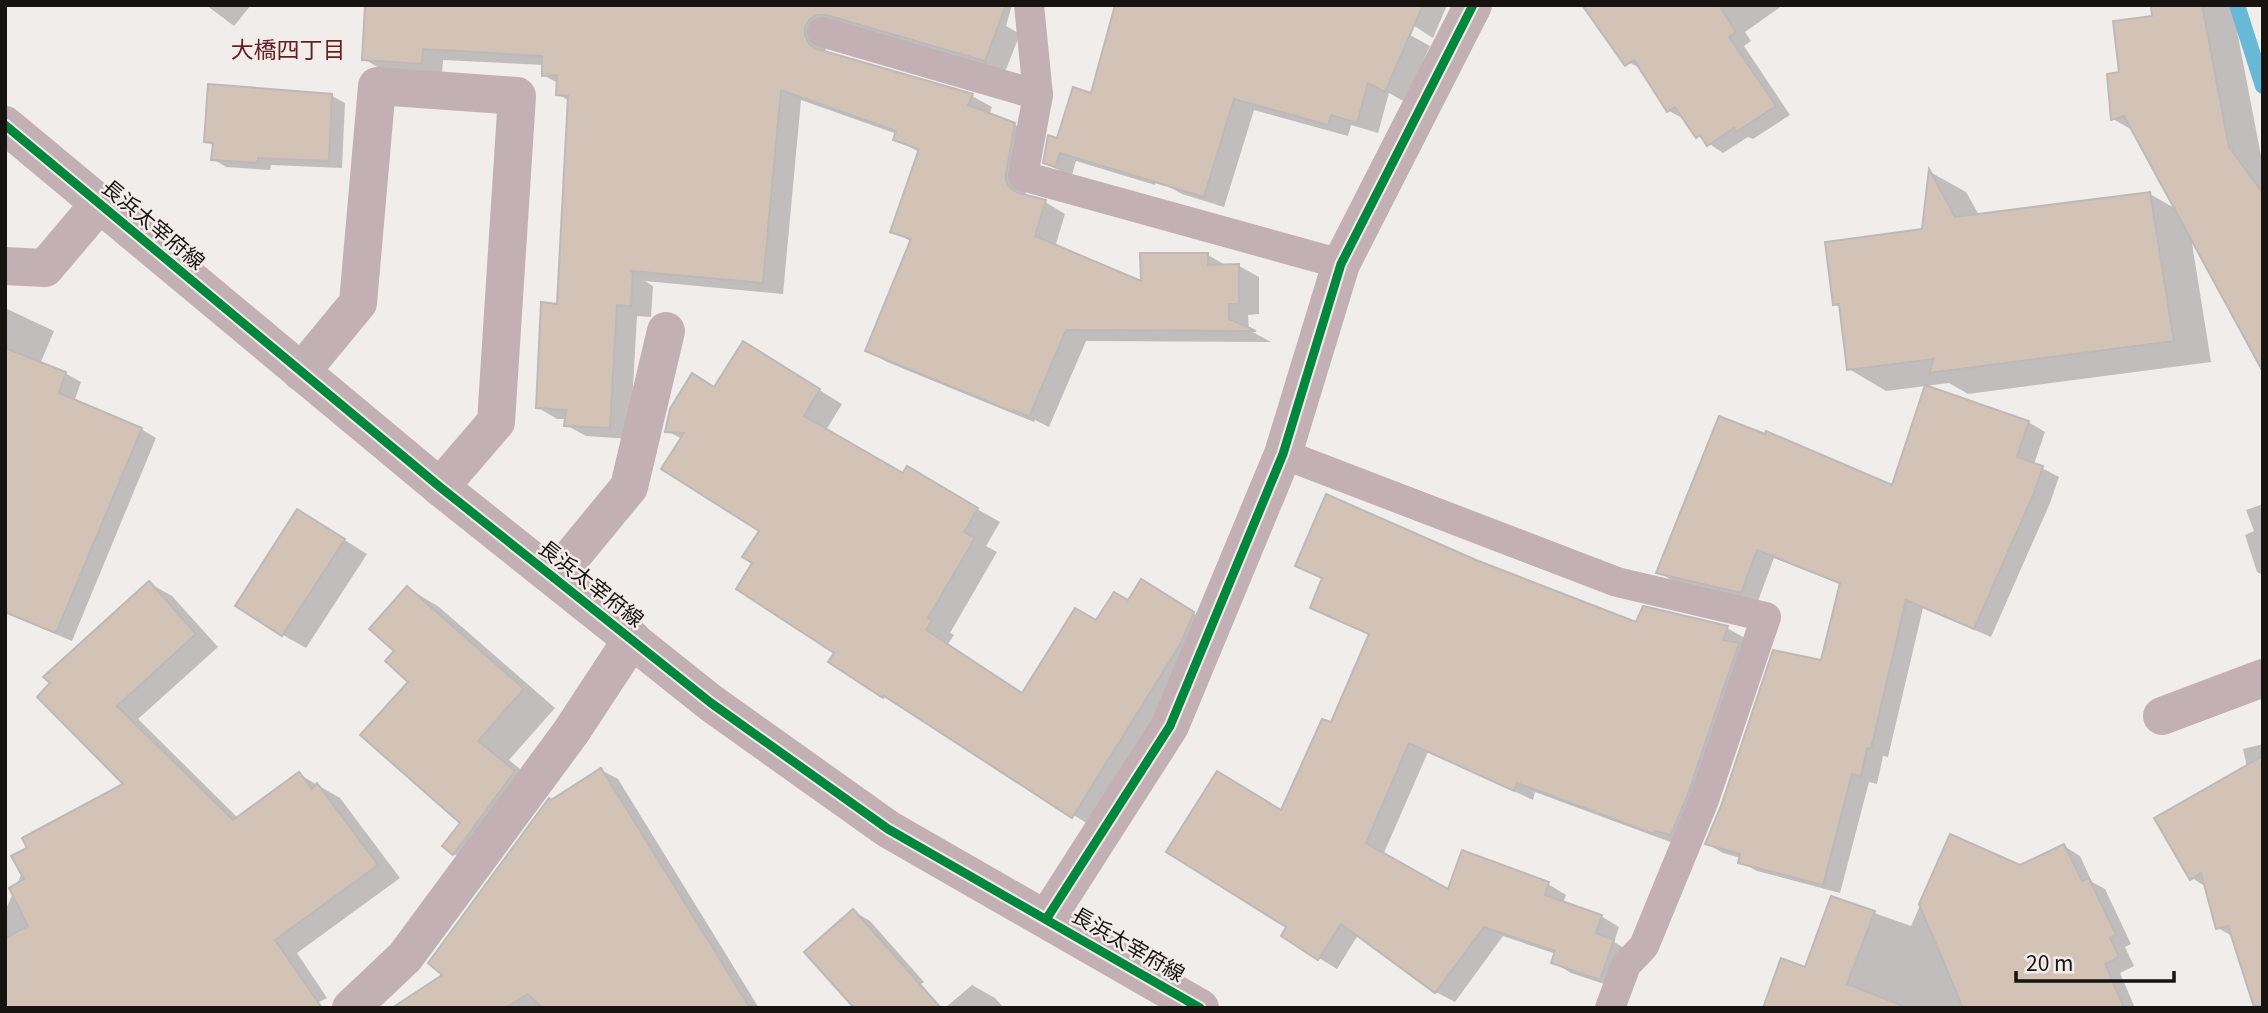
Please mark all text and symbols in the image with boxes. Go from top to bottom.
district label: 大橋四丁目 [231,31,346,65]
street label: 長浜太宰府線 [96,171,212,275]
street label: 長浜太宰府線 [533,532,651,633]
street label: 長浜太宰府線 [1067,899,1191,988]
scale bar [2016,940,2174,984]
text: 20 m [2026,947,2073,977]

